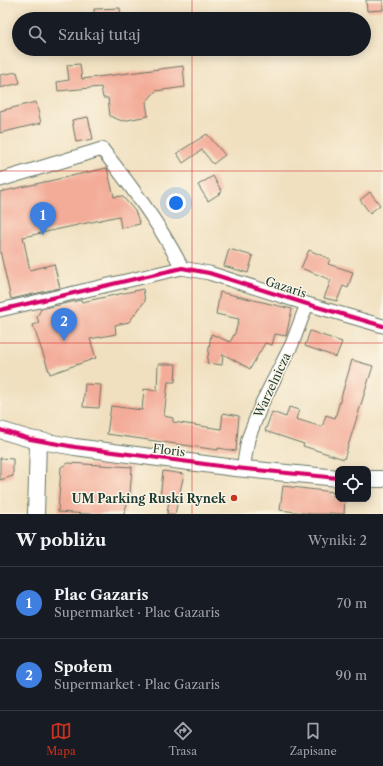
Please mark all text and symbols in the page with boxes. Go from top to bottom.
search box [12,12,371,56]
icon: search [26,23,48,45]
text: Szukaj tutaj [58,25,140,44]
your location [166,193,186,213]
pin: 1 [30,202,56,235]
street label: Gazaris [263,273,309,301]
pin: 2 [51,308,77,341]
street label: Warzelnicza [250,350,294,421]
street label: Floris [152,441,186,459]
map controls [335,466,371,502]
button: locate [335,466,371,502]
place label: UM Parking Ruski Rynek [72,491,227,506]
marker: UM Parking Ruski Rynek [229,493,239,503]
text: W pobliżu [16,530,106,550]
text: Wyniki: 2 [308,532,367,548]
text: Plac Gazaris [54,585,148,604]
text: 1 [26,595,32,611]
text: 70 m [337,595,367,611]
text: Supermarket · Plac Gazaris [54,604,220,620]
text: Społem [54,657,112,676]
text: 2 [25,667,33,683]
text: 90 m [336,667,367,683]
text: Supermarket · Plac Gazaris [54,676,220,692]
tab: Mapa [46,720,76,758]
tab: Trasa [168,720,197,758]
tab: Zapisane [290,720,337,758]

